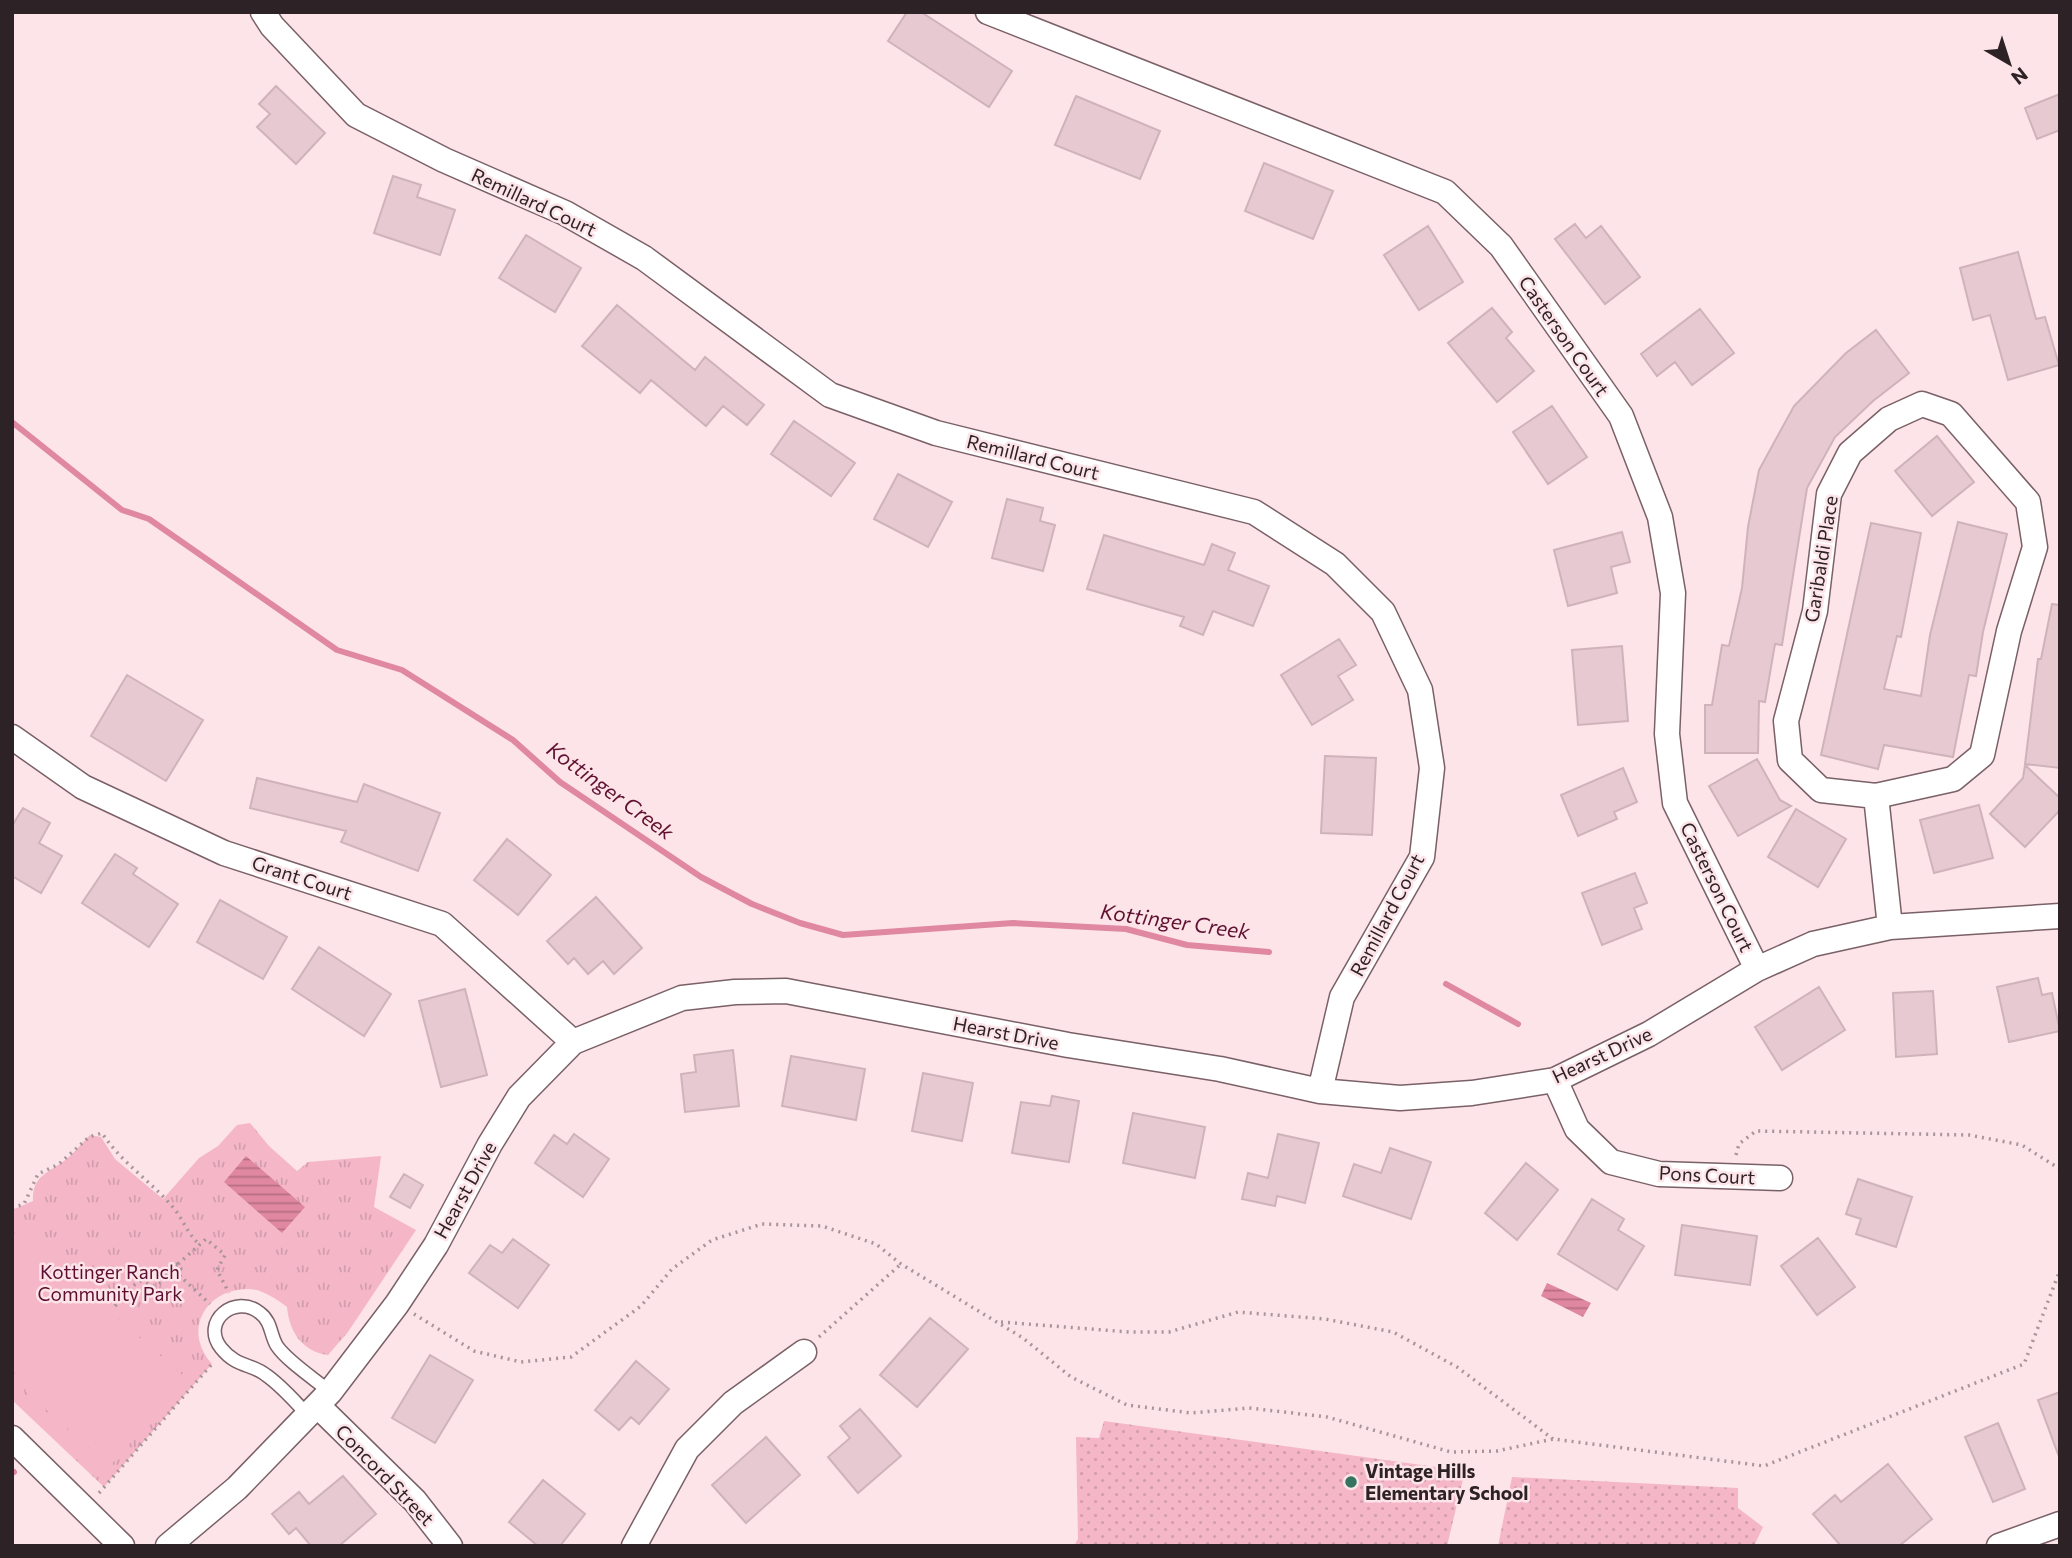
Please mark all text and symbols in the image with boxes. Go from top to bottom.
north arrow [1974,28,2044,98]
text: N [2007,63,2033,90]
street label: Remillard Court [468,163,601,241]
street label: Casterson Court [1514,271,1614,400]
street label: Remillard Court [965,429,1102,484]
street label: Garibaldi Place [1799,494,1842,624]
water label: Kottinger Creek [543,735,680,844]
street label: Casterson Court [1676,818,1759,956]
street label: Remillard Court [1345,849,1429,980]
street label: Grant Court [249,851,355,905]
water label: Kottinger Creek [1099,898,1252,943]
street label: Hearst Drive [951,1011,1061,1054]
street label: Hearst Drive [1548,1021,1655,1088]
street label: Hearst Drive [428,1137,501,1242]
street label: Pons Court [1658,1160,1756,1189]
park label: Kottinger Ranch Community Park [38,1260,182,1305]
street label: Concord Street [331,1419,439,1530]
place label: Vintage Hills Elementary School [1365,1459,1529,1504]
marker: Vintage Hills Elementary School [1343,1474,1359,1490]

